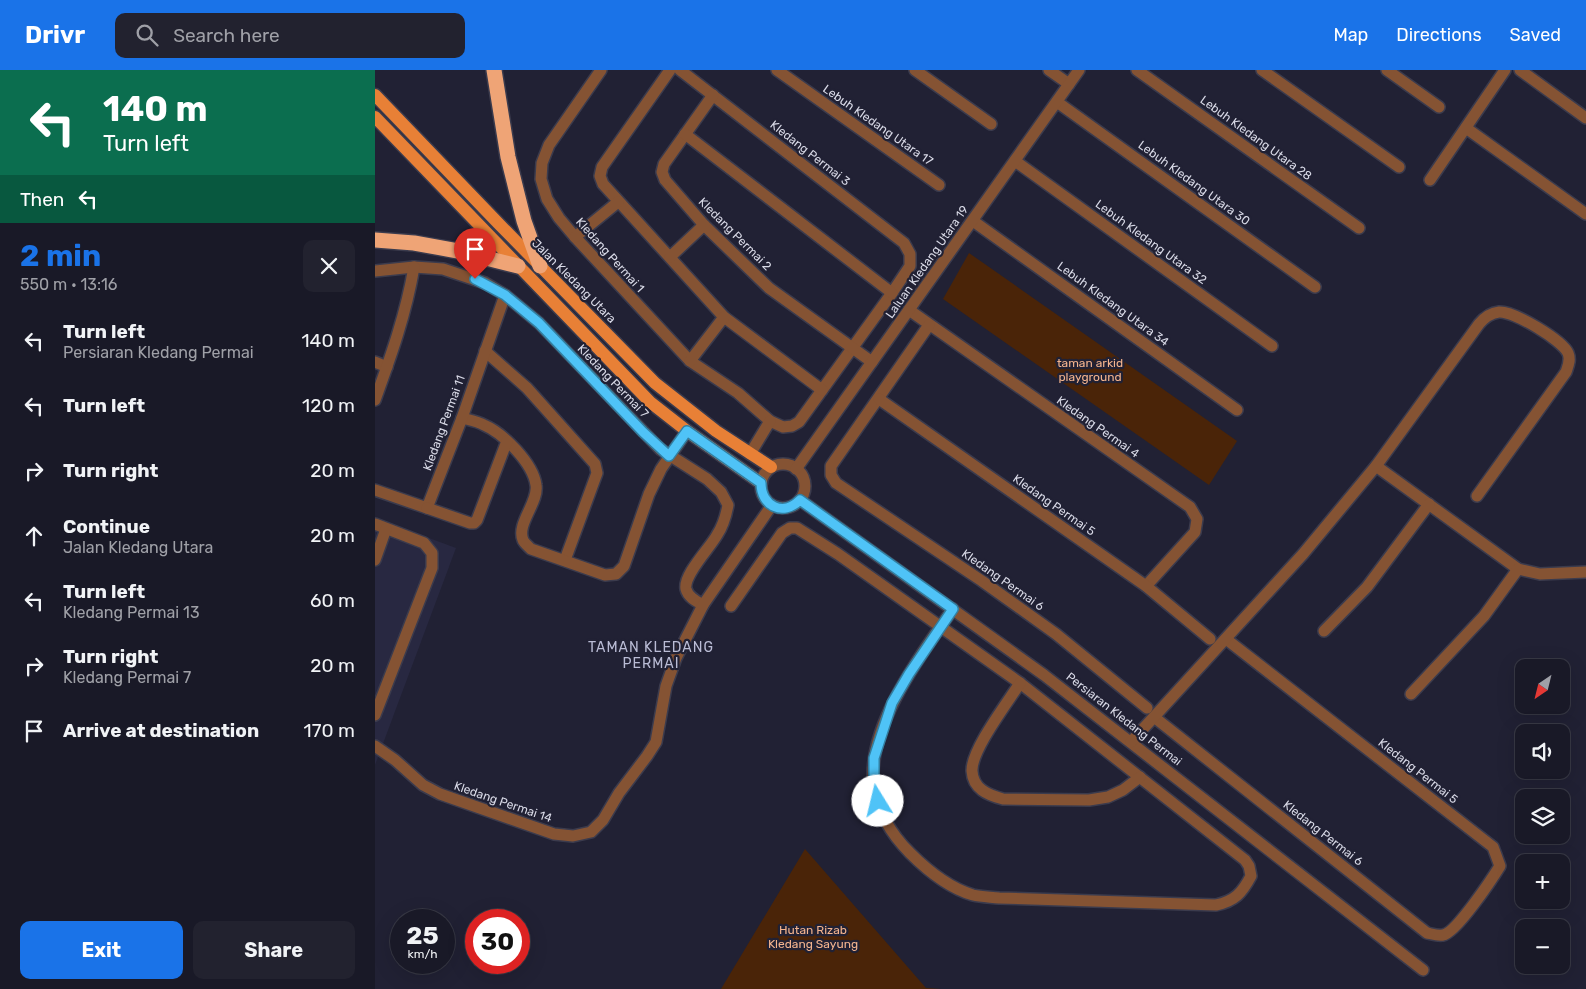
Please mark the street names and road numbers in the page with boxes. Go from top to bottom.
street label: Lebuh Kledang Utara 17 [820,82,936,168]
street label: Lebuh Kledang Utara 28 [1198,93,1314,183]
street label: Kledang Permai 3 [767,118,853,188]
street label: Lebuh Kledang Utara 30 [1135,138,1253,228]
street label: Kledang Permai 2 [696,195,774,273]
street label: Lebuh Kledang Utara 32 [1093,197,1209,287]
street label: Laluan Kledang Utara 19 [883,203,971,321]
street label: Kledang Permai 1 [573,215,647,295]
street label: Jalan Kledang Utara [529,236,619,326]
street label: Lebuh Kledang Utara 34 [1055,259,1172,349]
street label: Kledang Permai 7 [575,342,651,420]
street label: Kledang Permai 11 [420,373,468,473]
street label: Kledang Permai 4 [1054,393,1142,461]
street label: Kledang Permai 5 [1010,471,1098,539]
street label: Kledang Permai 6 [959,546,1047,614]
street label: Persiaran Kledang Permai [1063,669,1185,769]
street label: Kledang Permai 5 [1375,736,1461,806]
street label: Kledang Permai 14 [452,779,554,825]
street label: Kledang Permai 6 [1280,798,1366,868]

